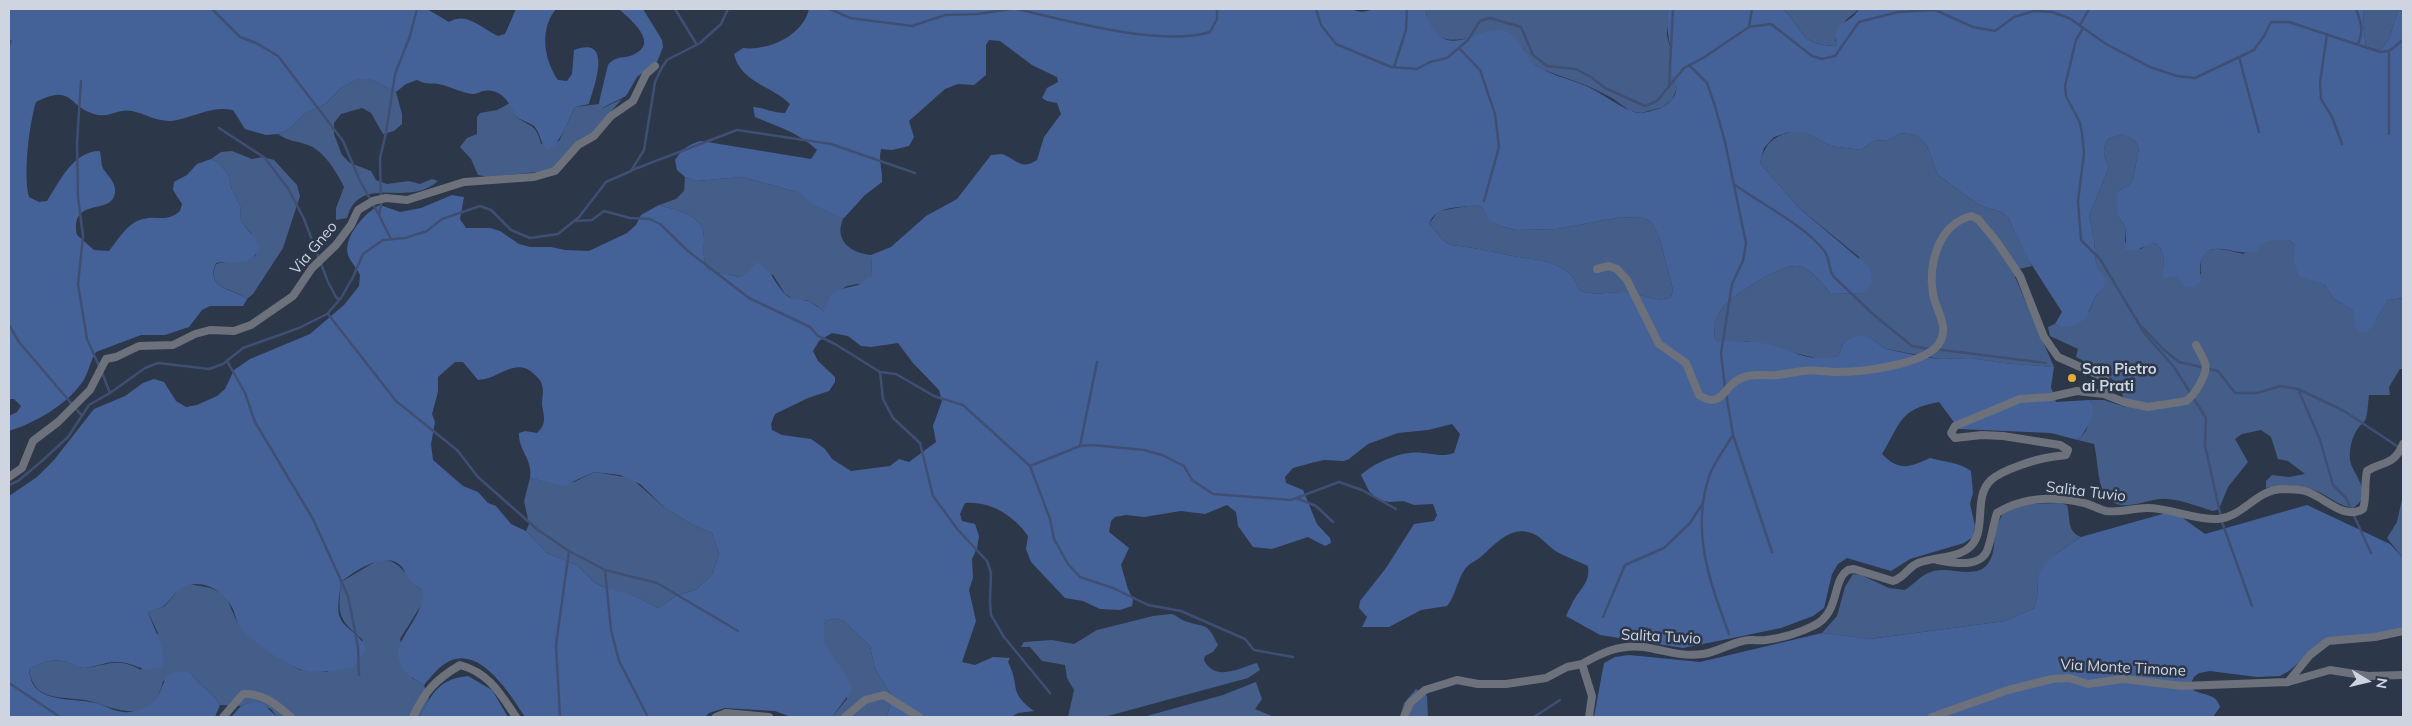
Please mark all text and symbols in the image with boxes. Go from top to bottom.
street label: Via Gneo [287,218,341,278]
place label: San Pietro ai Prati [2082,360,2157,395]
marker: San Pietro ai Prati [2066,372,2078,384]
street label: Salita Tuvio [2045,478,2127,506]
street label: Salita Tuvio [1620,626,1702,648]
street label: Via Monte Timone [2060,656,2186,680]
north arrow [2342,656,2392,706]
text: N [2372,677,2392,690]

